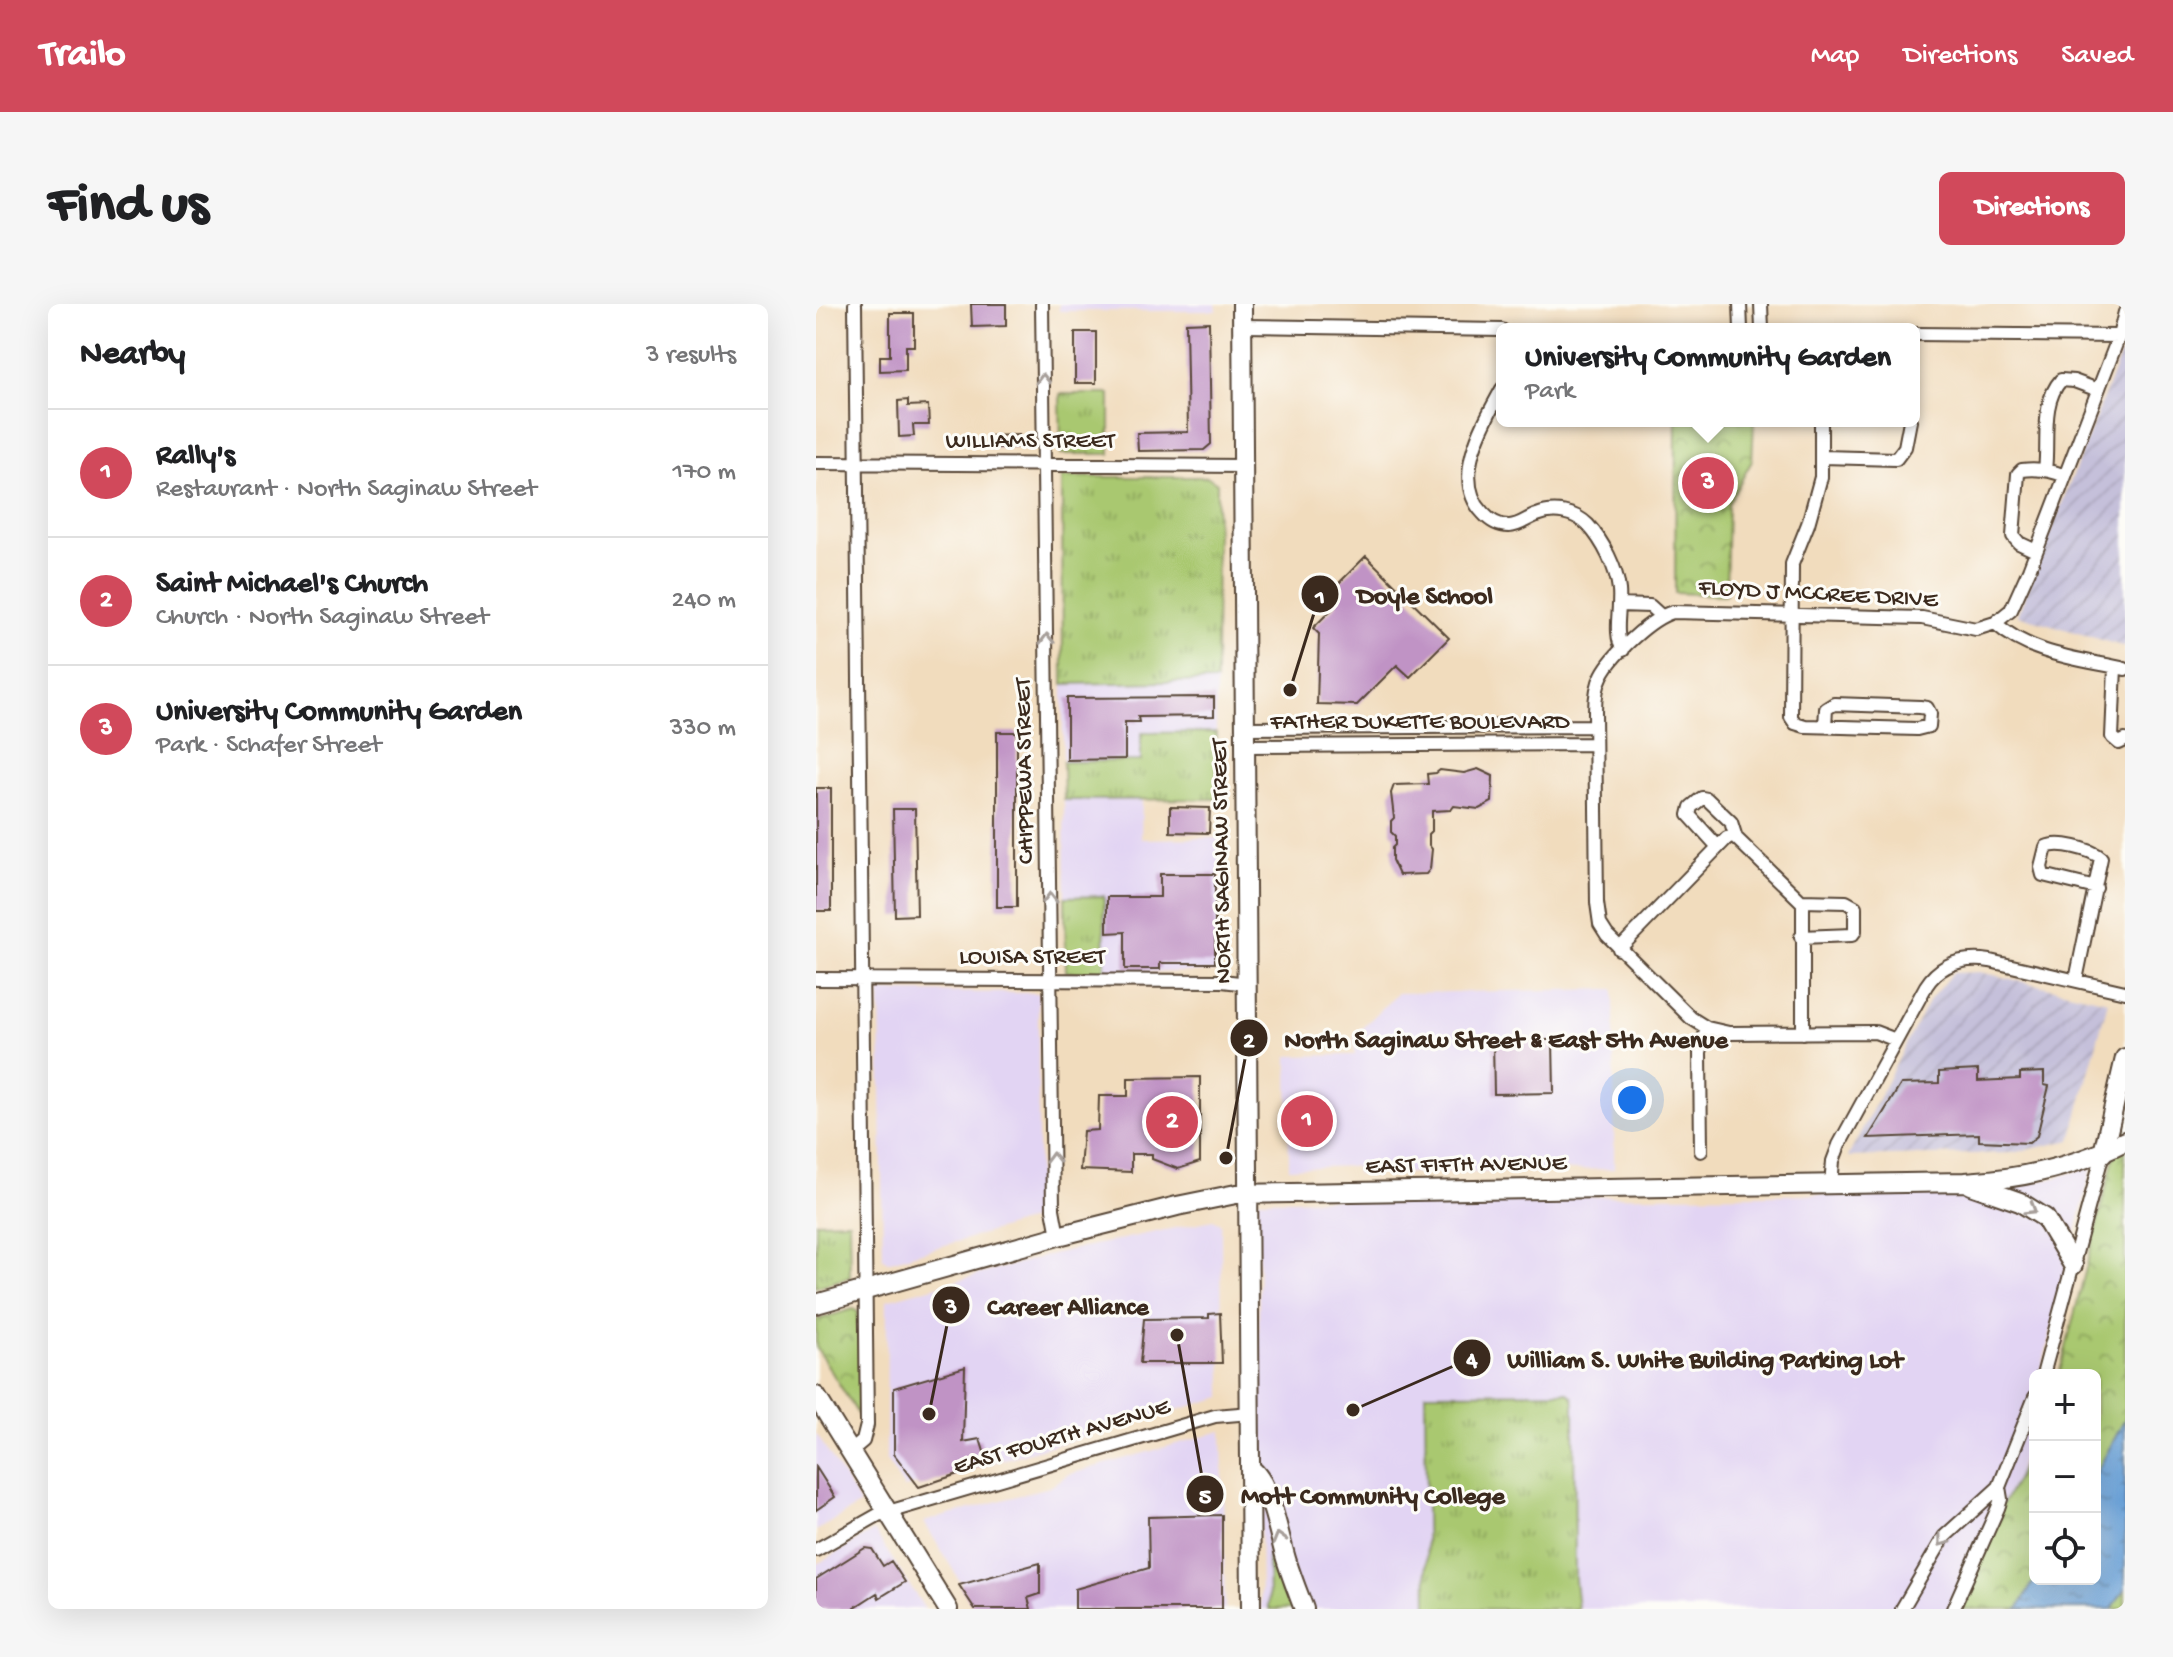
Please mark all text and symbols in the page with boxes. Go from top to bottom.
text: Trailo [40,34,126,78]
text: Map [1811,40,1859,73]
text: Directions [1903,40,2017,73]
text: Saved [2061,40,2133,73]
button: Directions [1939,172,2125,245]
text: Find us [48,175,208,241]
popup [1496,323,1920,427]
text: Nearby [80,336,185,376]
text: 3 results [646,341,736,372]
text: University Community Garden [1525,342,1891,377]
one-way arrow [1034,372,1052,385]
text: Park [1525,377,1575,408]
street label: WILLIAMS STREET [945,428,1116,457]
text: Rally's [156,440,235,475]
pin: 3 [1682,453,1734,513]
text: 1 [101,458,111,489]
text: 170 m [673,458,736,489]
text: Restaurant · North Saginaw Street [156,475,537,506]
text: Saint Michael's Church [156,568,428,603]
callout: Doyle School [1300,569,1509,619]
street label: FLOYD J MCCREE DRIVE [1697,574,1939,616]
text: Doyle School [1355,583,1493,614]
text: 1 [1314,584,1325,613]
text: 2 [100,586,112,617]
text: 240 m [672,586,736,617]
text: Church · North Saginaw Street [156,603,489,634]
one-way arrow [1038,632,1055,645]
street label: CHIPPEWA STREET [1010,676,1042,864]
text: University Community Garden [156,696,522,731]
street label: FATHER DUKETTE BOULEVARD [1269,709,1570,738]
text: 3 [99,714,113,745]
text: 330 m [670,714,736,745]
text: Park · Schafer Street [156,731,381,762]
street label: NORTH SAGINAW STREET [1206,736,1240,984]
one-way arrow [1041,891,1059,904]
street label: LOUISA STREET [959,944,1107,973]
callout: North Saginaw Street & East 5th Avenue [1229,1013,1744,1063]
text: North Saginaw Street & East 5th Avenue [1284,1027,1729,1058]
text: 2 [1243,1028,1255,1057]
your location [1612,1080,1652,1120]
pin: 1 [1281,1091,1333,1151]
pin: 2 [1146,1092,1198,1152]
street label: EAST FIFTH AVENUE [1365,1150,1568,1182]
one-way arrow [1044,1151,1062,1164]
one-way arrow [2022,1200,2037,1215]
callout: Career Alliance [931,1280,1165,1330]
text: 3 [944,1294,957,1323]
text: Career Alliance [987,1294,1150,1325]
callout: William S. White Building Parking Lot [1452,1333,1919,1383]
text: 4 [1465,1347,1478,1376]
text: William S. White Building Parking Lot [1506,1347,1905,1378]
map controls [2029,1369,2101,1585]
button: + [2029,1369,2101,1441]
street label: EAST FOURTH AVENUE [950,1393,1175,1483]
button: − [2029,1441,2101,1513]
callout: Mott Community College [1185,1469,1521,1519]
text: Mott Community College [1241,1483,1506,1514]
text: 5 [1199,1484,1212,1513]
button: locate [2029,1513,2101,1585]
one-way arrow [1272,1531,1288,1545]
one-way arrow [1938,1532,1952,1546]

